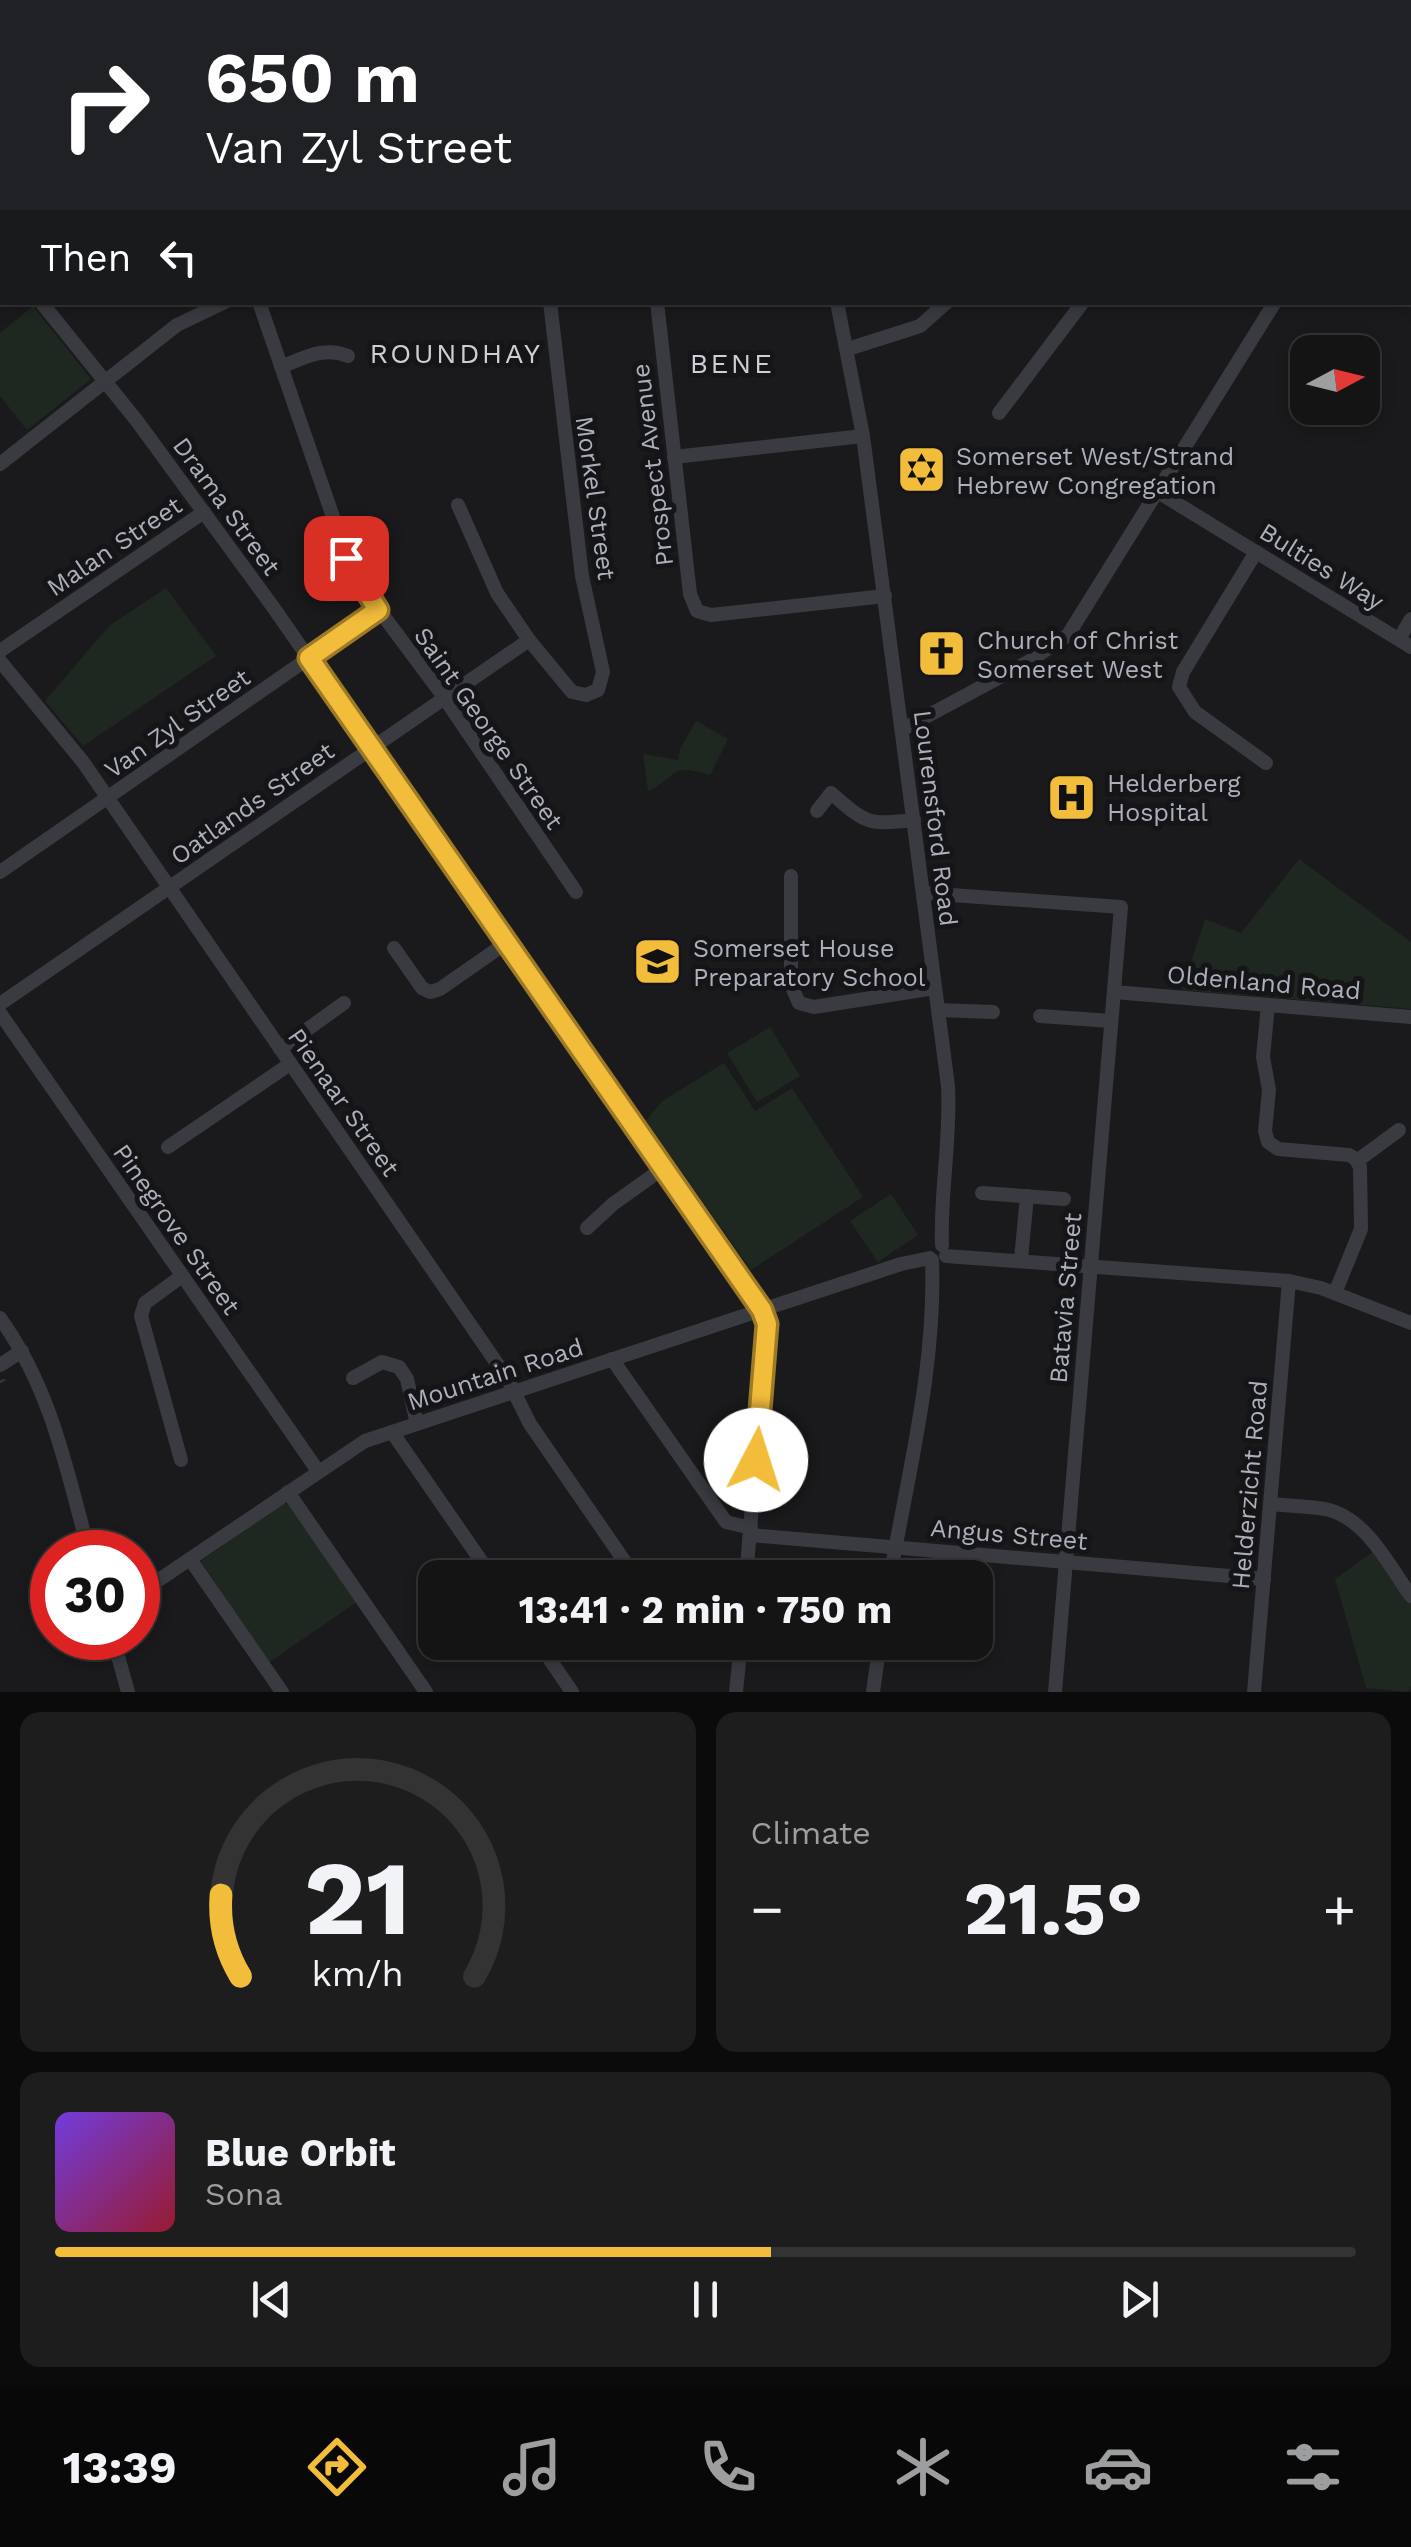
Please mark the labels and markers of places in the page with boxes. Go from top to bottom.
place label: Somerset West/Strand Hebrew Congregation [956,442,1234,500]
synagogue icon: Somerset West/Strand Hebrew Congregation [895,444,947,496]
pin [304,516,389,601]
place label: Church of Christ Somerset West [977,626,1179,684]
church icon: Church of Christ Somerset West [916,628,968,680]
place label: Helderberg Hospital [1107,769,1241,827]
hospital icon: Helderberg Hospital [1046,771,1098,823]
place label: Somerset House Preparatory School [693,934,926,992]
school or university icon: Somerset House Preparatory School [632,936,684,988]

